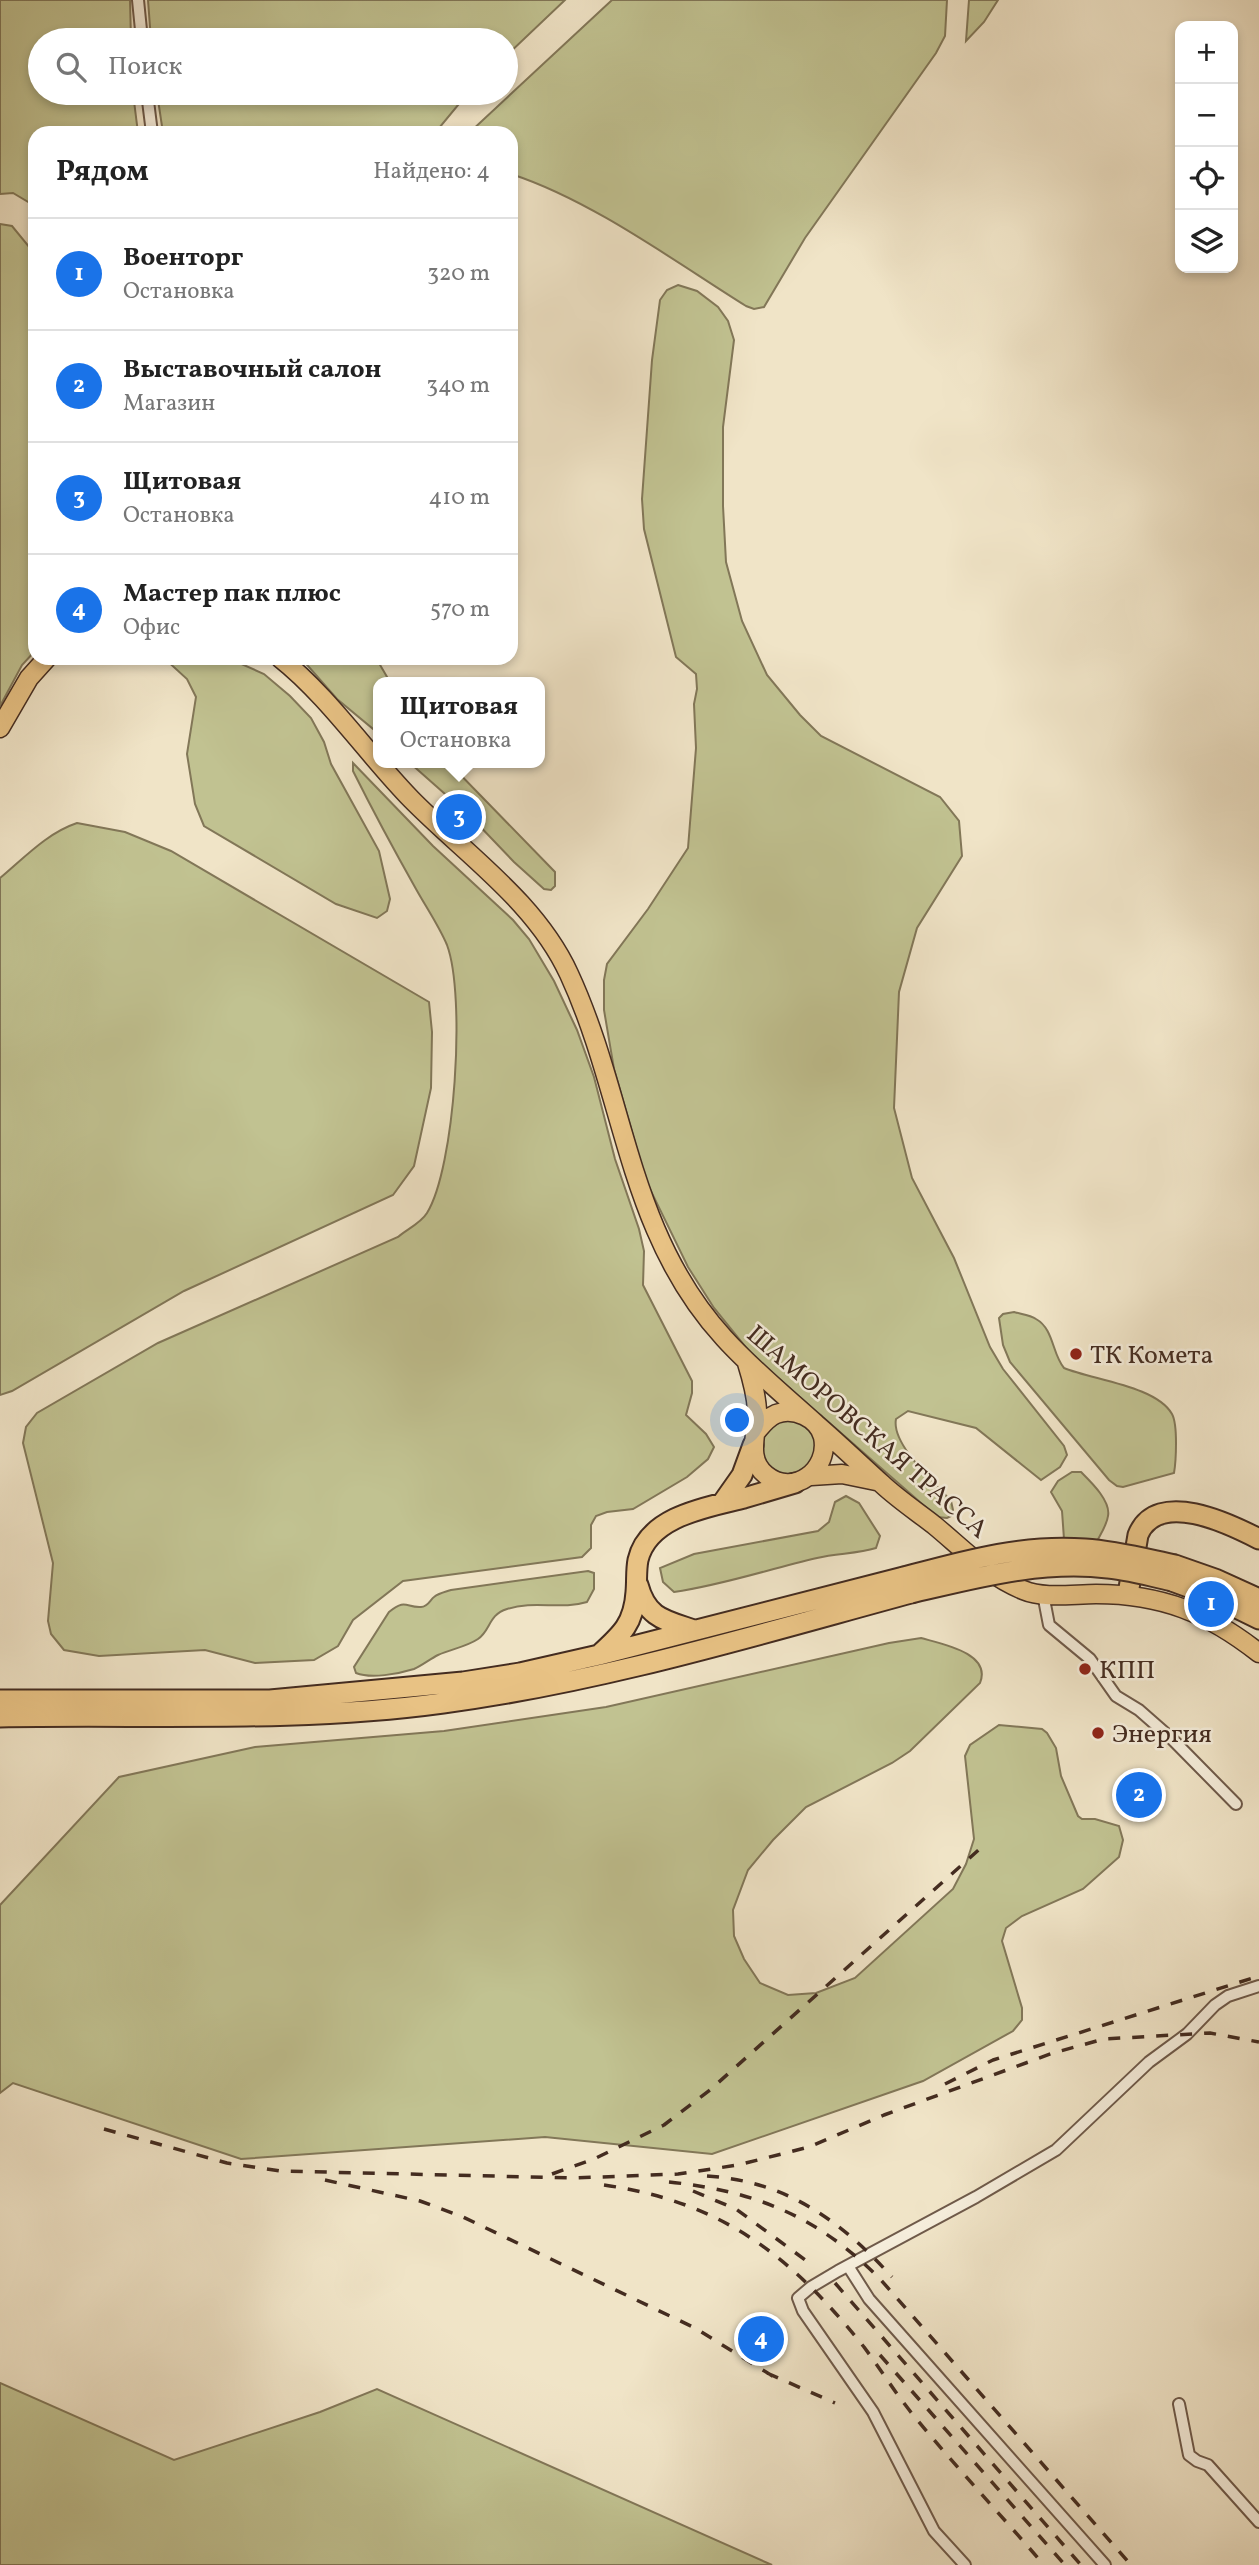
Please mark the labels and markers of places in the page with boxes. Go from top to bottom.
pin: 3 [436,791,482,843]
place label: ТК Комета [1090,1338,1213,1374]
marker: ТК Комета [1068,1346,1084,1362]
pin: 1 [1188,1578,1234,1630]
place label: КПП [1099,1653,1155,1689]
marker: КПП [1077,1661,1093,1677]
place label: Энергия [1112,1717,1212,1753]
marker: Энергия [1090,1725,1106,1741]
pin: 2 [1116,1769,1162,1821]
pin: 4 [738,2313,784,2365]

